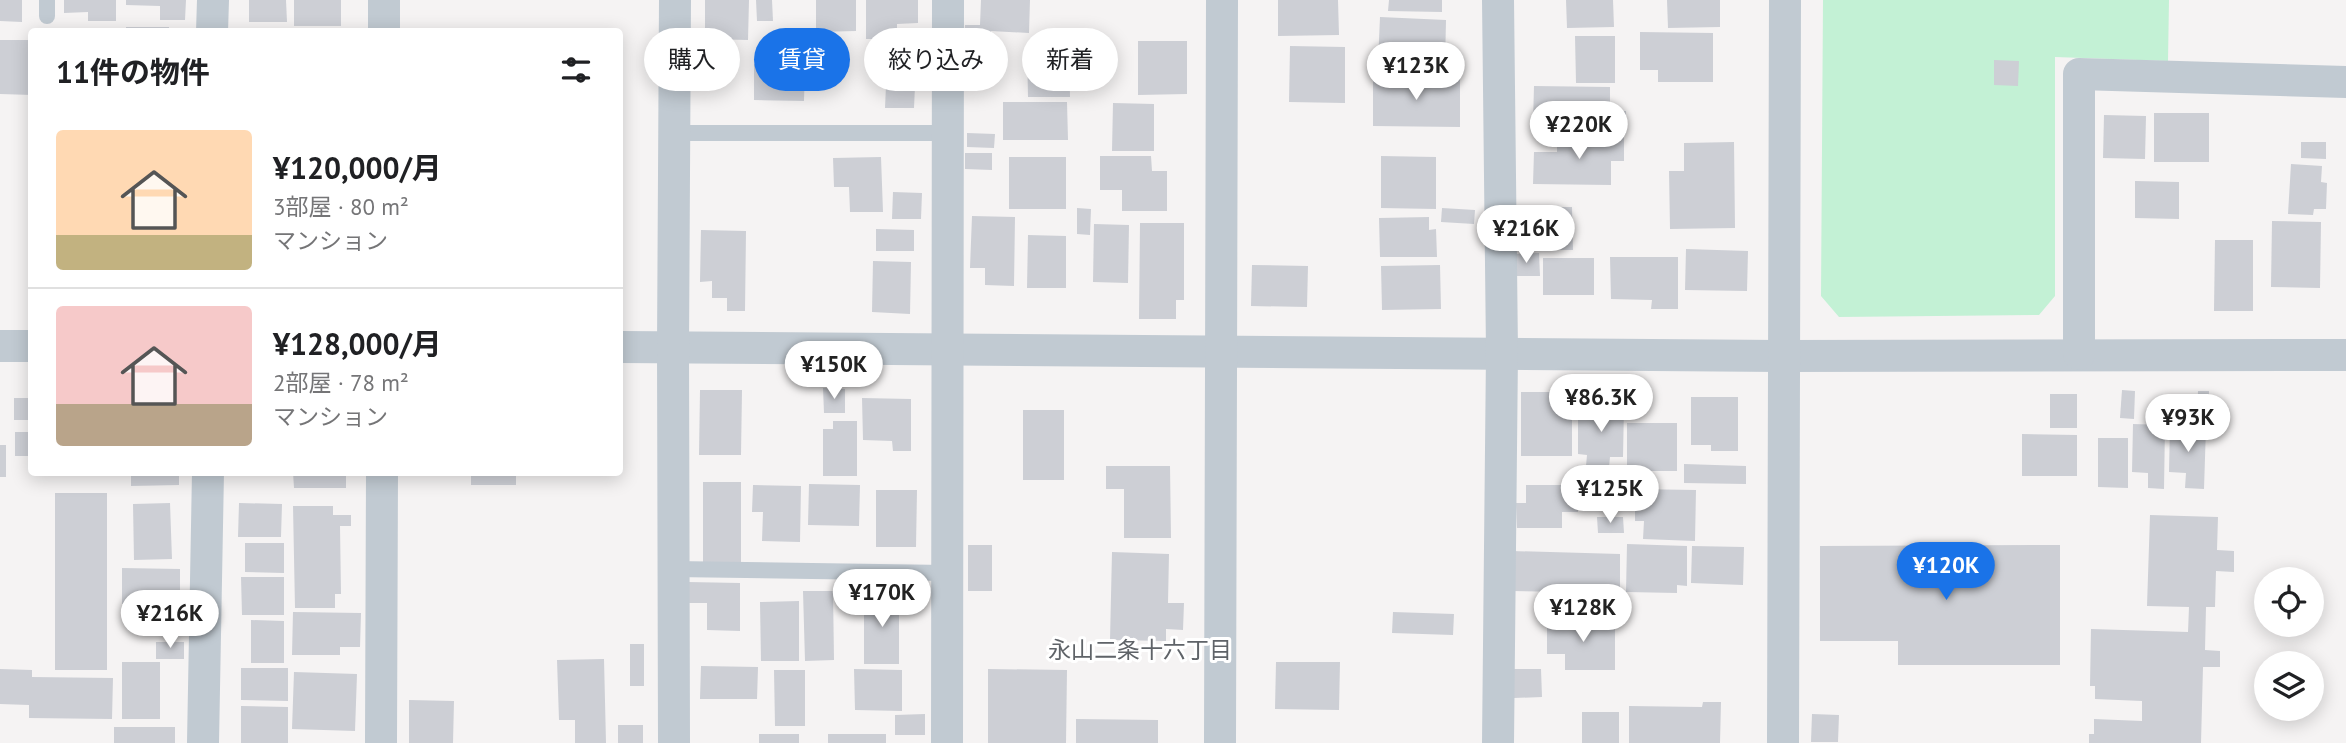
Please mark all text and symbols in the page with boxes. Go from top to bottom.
chip: 購入 [644,28,740,91]
chip: 賃貸 [754,28,850,91]
chip: 絞り込み [864,28,1008,91]
chip: 新着 [1022,28,1118,91]
pin: ¥123K [1367,42,1465,102]
text: ¥123K [1383,50,1449,79]
icon: filters [557,51,595,89]
text: 11件の物件 [56,52,210,91]
pin: ¥220K [1530,102,1628,161]
text: ¥220K [1546,109,1612,138]
text: ¥120,000/月 [273,148,442,187]
icon: home [112,158,196,242]
text: 3部屋 · 80 m² [273,192,409,221]
pin: ¥216K [1477,205,1575,265]
text: ¥216K [1493,213,1559,242]
text: マンション [273,226,388,255]
text: ¥128,000/月 [273,324,442,363]
icon: home [112,334,196,418]
pin: ¥150K [785,342,883,401]
text: ¥150K [801,349,867,378]
text: 2部屋 · 78 m² [273,368,409,397]
pin: ¥86.3K [1544,374,1658,434]
text: ¥86.3K [1565,382,1637,411]
pin: ¥93K [2147,394,2229,454]
text: マンション [273,402,388,431]
text: ¥93K [2161,402,2215,431]
pin: ¥125K [1561,466,1659,525]
text: ¥125K [1577,473,1643,502]
pin: ¥120K [1897,542,1995,602]
text: ¥120K [1913,550,1979,579]
map controls [2254,567,2324,721]
button: locate [2254,567,2324,637]
pin: ¥170K [833,570,931,629]
text: ¥170K [849,577,915,606]
pin: ¥128K [1534,584,1632,644]
pin: ¥216K [121,590,219,650]
text: ¥128K [1550,592,1616,621]
text: ¥216K [137,598,203,627]
district label: 永山二条十六丁目 [1048,635,1232,664]
button: layers [2254,651,2324,721]

